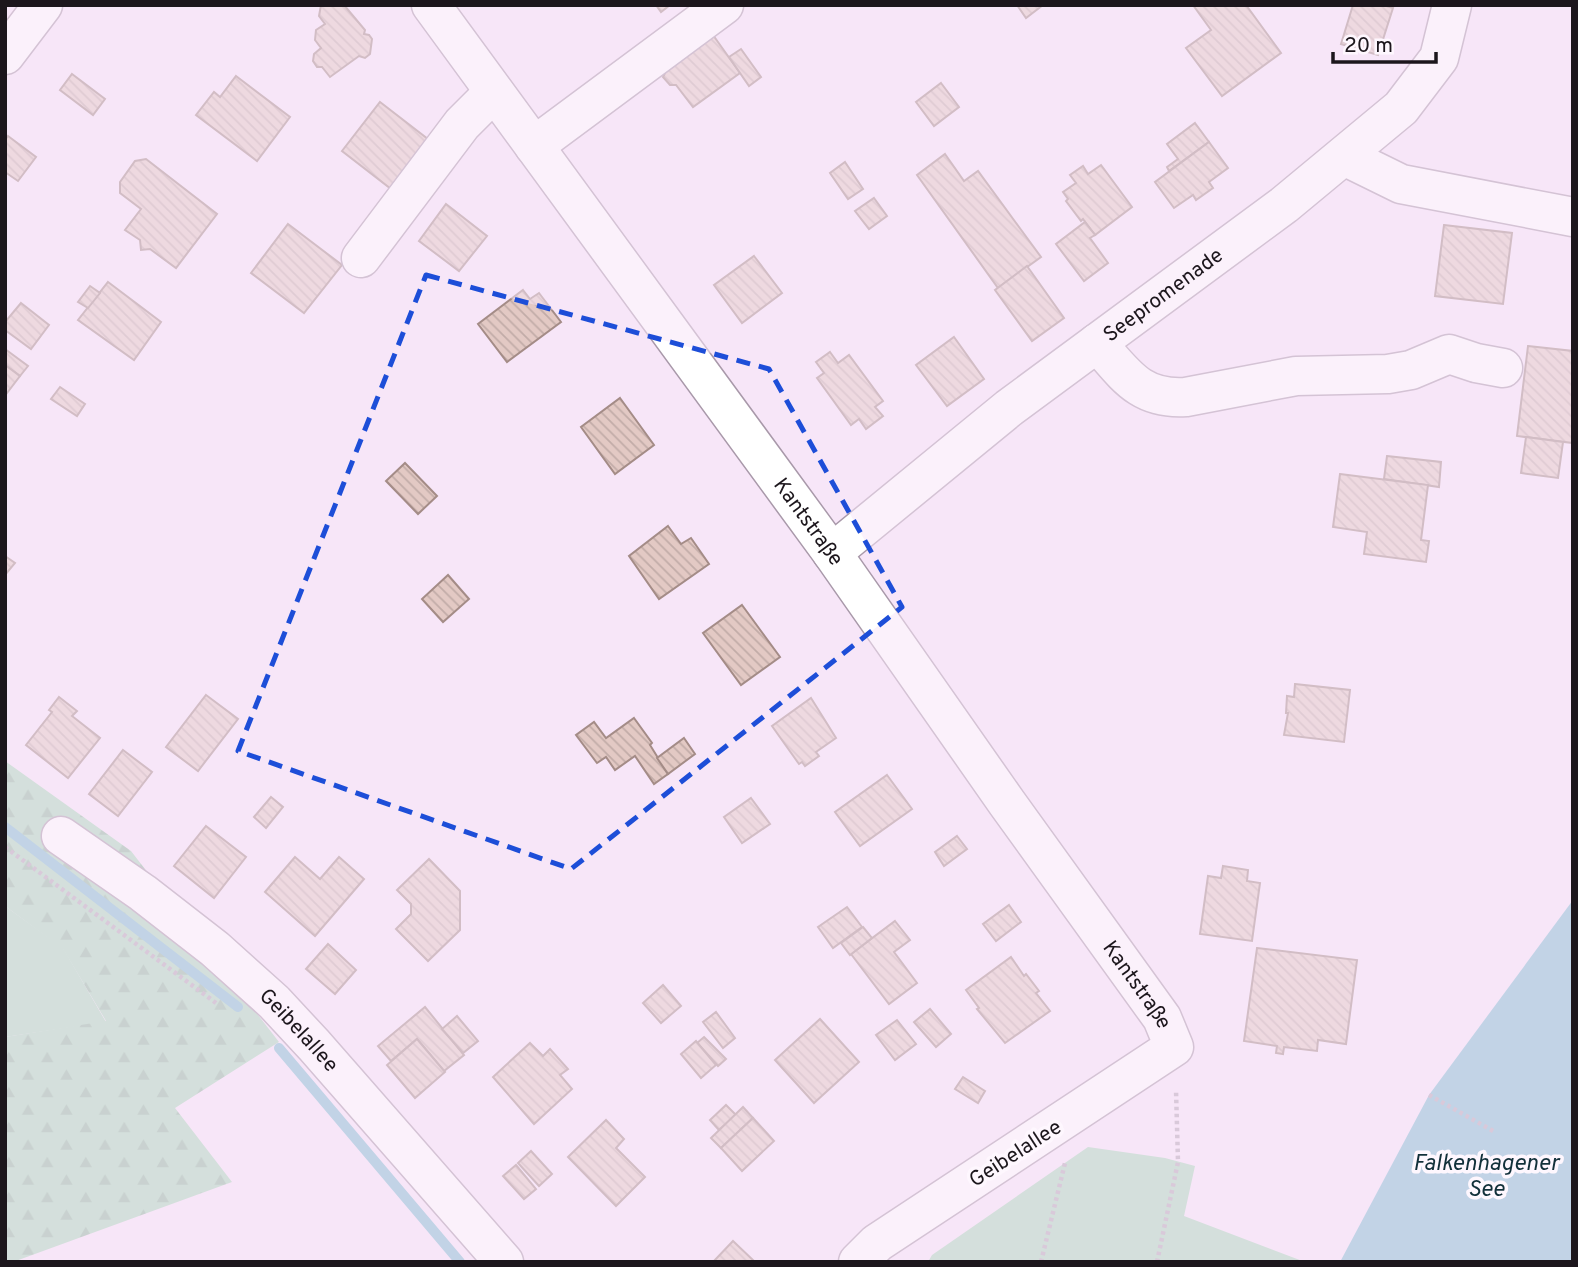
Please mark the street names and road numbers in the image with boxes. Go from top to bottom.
street label: Seepromenade [1098,242,1229,349]
street label: Kantstraße [767,473,849,572]
street label: Kantstraße [1096,936,1177,1033]
street label: Geibelallee [253,983,344,1079]
street label: Geibelallee [964,1114,1067,1194]

